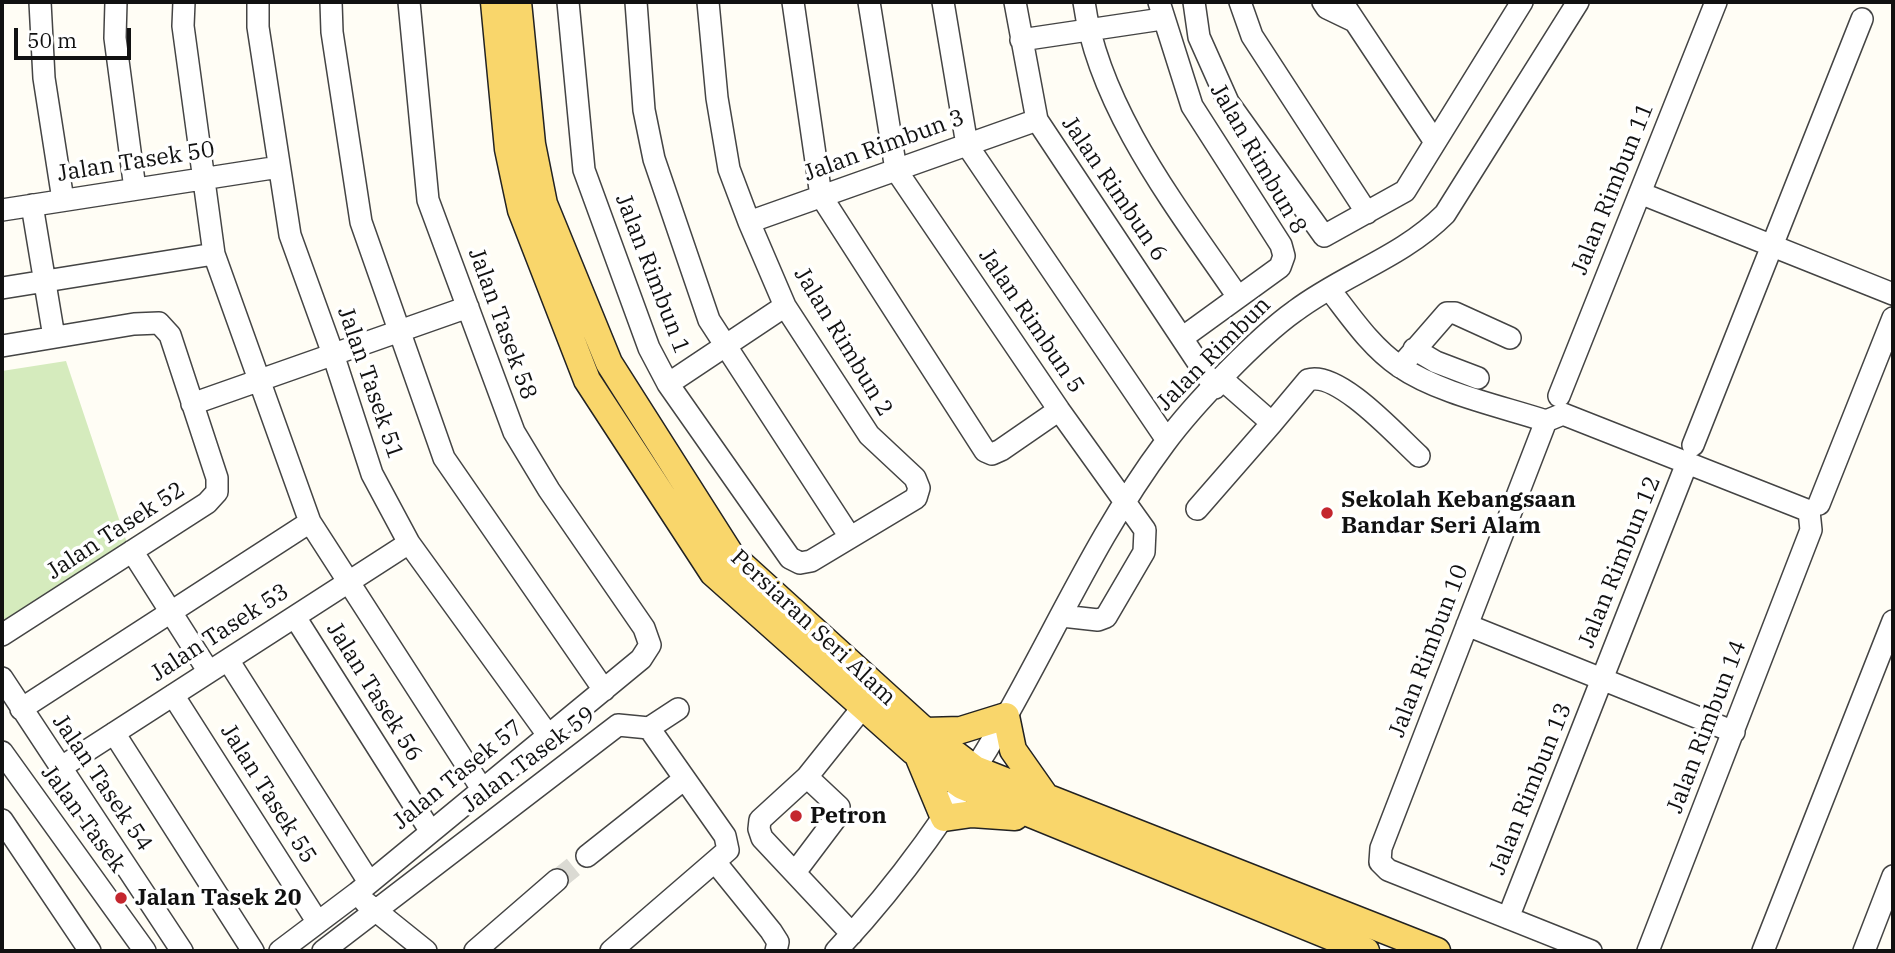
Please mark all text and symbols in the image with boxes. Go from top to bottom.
scale bar [18,14,135,58]
text: 50 m [27,26,77,54]
street label: Jalan Rimbun 8 [1204,79,1312,239]
street label: Jalan Rimbun 11 [1566,99,1660,279]
street label: Jalan Rimbun 3 [800,104,968,188]
street label: Jalan Rimbun 6 [1055,111,1173,267]
street label: Jalan Tasek 50 [55,136,217,188]
street label: Jalan Rimbun 1 [609,190,695,358]
street label: Jalan Rimbun 5 [972,243,1090,399]
street label: Jalan Tasek 58 [462,245,542,403]
street label: Jalan Rimbun 2 [788,263,898,421]
street label: Jalan Rimbun [1151,291,1277,417]
street label: Jalan Tasek 51 [331,303,409,463]
street label: Jalan Rimbun 12 [1573,472,1667,652]
street label: Jalan Tasek 52 [42,476,190,586]
place label: Sekolah Kebangsaan Bandar Seri Alam [1341,486,1576,540]
marker: Sekolah Kebangsaan Bandar Seri Alam [1319,505,1335,521]
street label: Persiaran Seri Alam [725,544,901,712]
street label: Jalan Rimbun 10 [1383,561,1475,741]
street label: Jalan Tasek 53 [146,578,294,688]
street label: Jalan Tasek 56 [320,617,428,767]
street label: Jalan Rimbun 14 [1661,637,1753,817]
street label: Jalan Rimbun 13 [1484,699,1578,879]
street label: Jalan Tasek 59 [457,701,601,819]
street label: Jalan Tasek 54 [46,709,158,857]
street label: Jalan Tasek 57 [388,714,528,836]
street label: Jalan Tasek 55 [214,719,322,869]
street label: Jalan Tasek [35,760,131,878]
place label: Petron [810,802,887,830]
marker: Petron [788,808,804,824]
place label: Jalan Tasek 20 [135,884,302,912]
marker: Jalan Tasek 20 [113,890,129,906]

